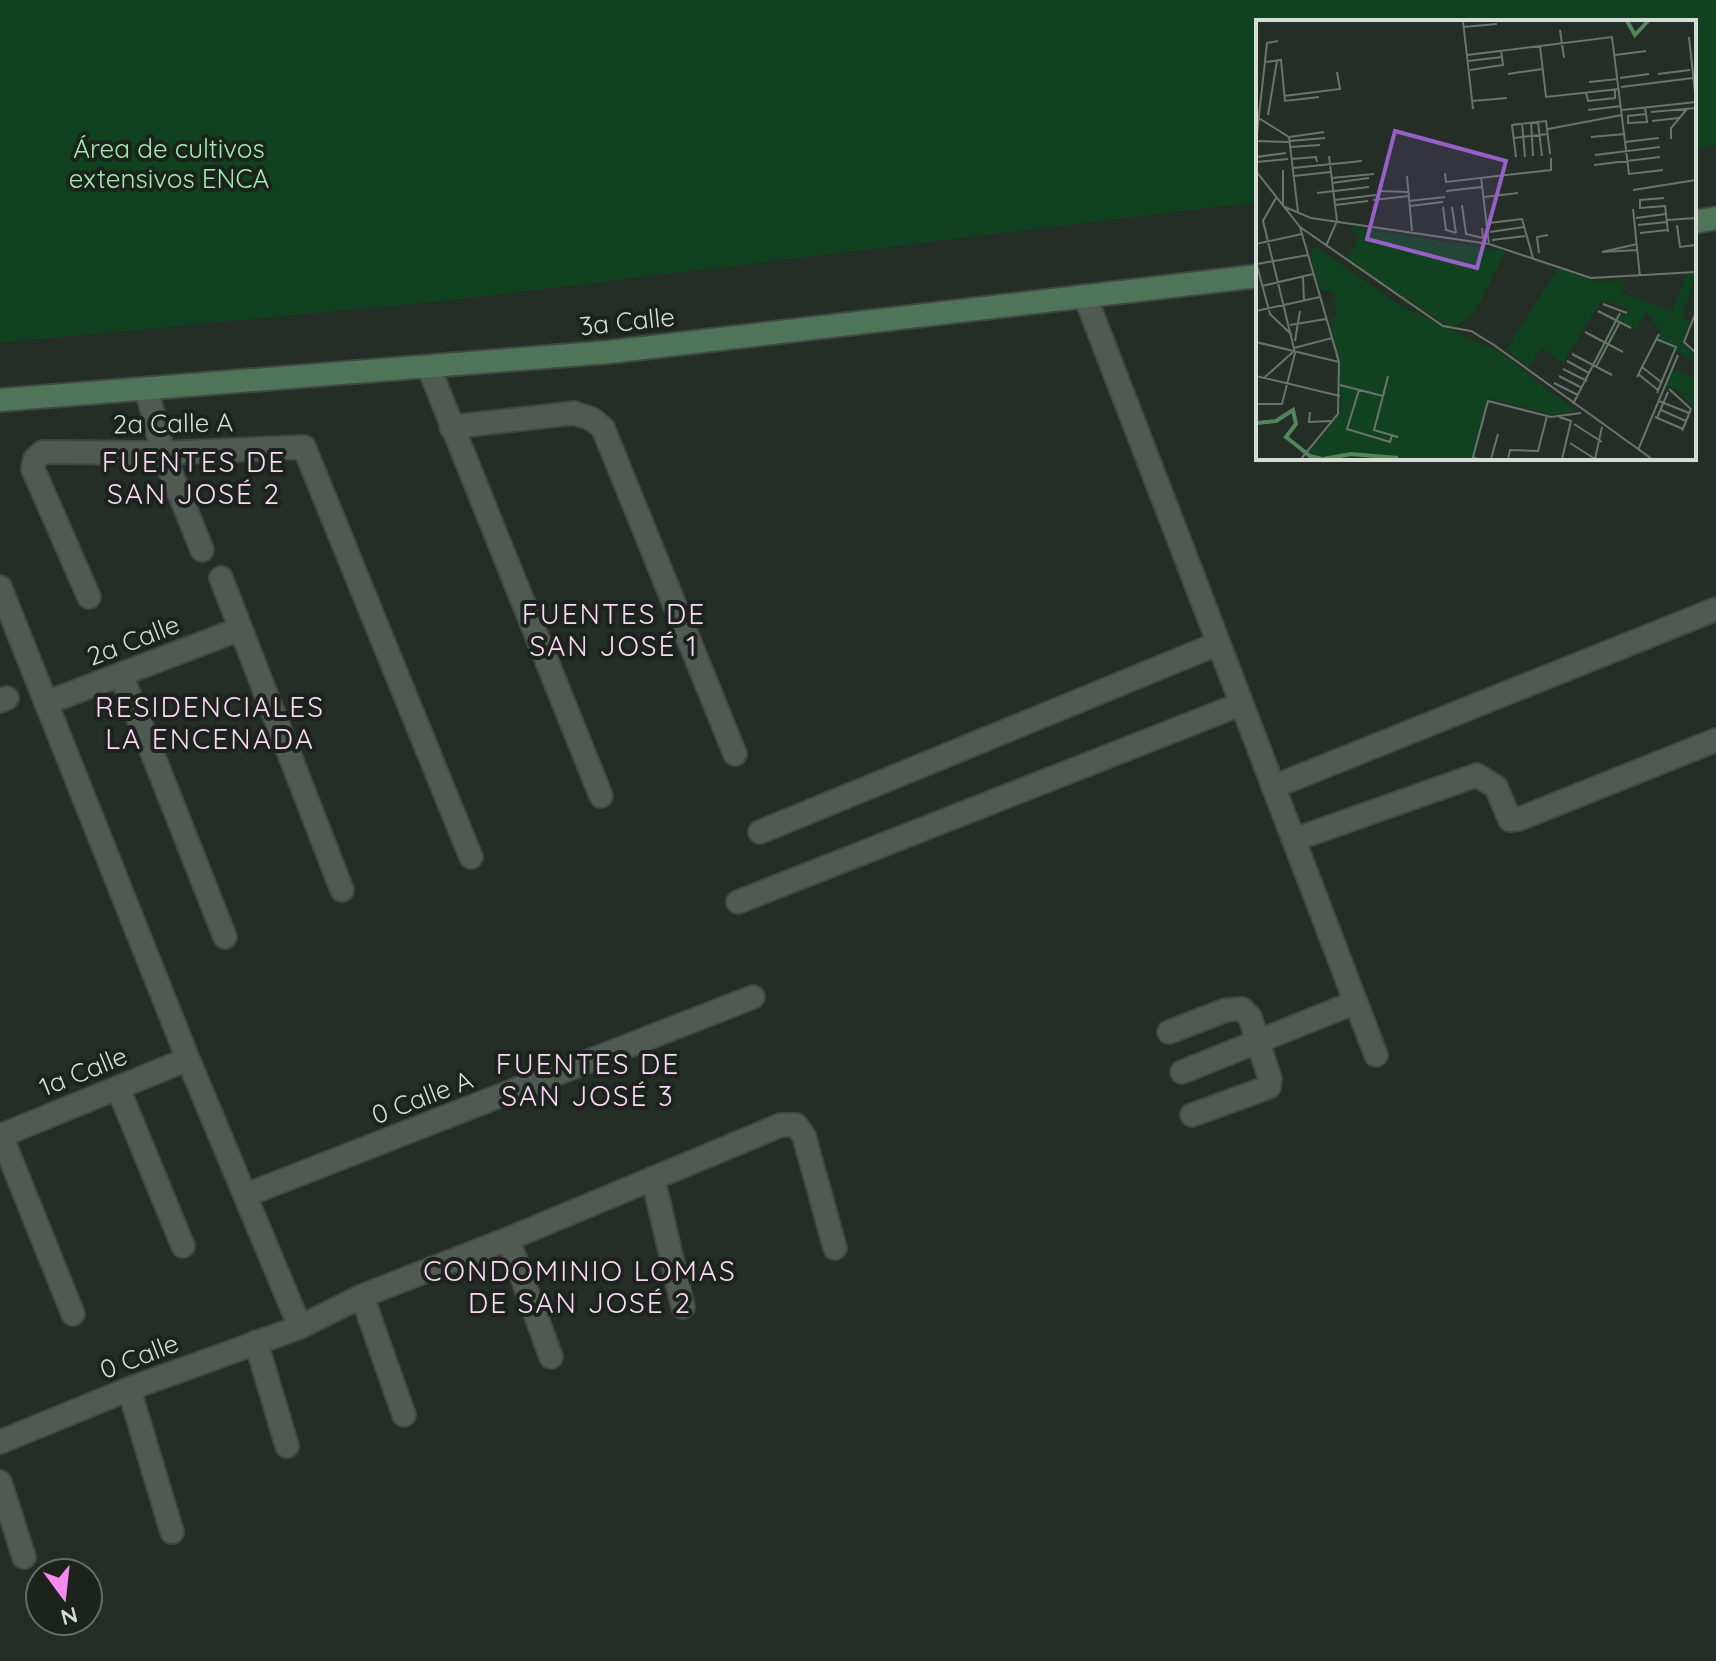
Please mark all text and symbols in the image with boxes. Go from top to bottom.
inset map [1256,20,1696,460]
park label: Área de cultivos extensivos ENCA [69,132,270,195]
street label: 3a Calle [578,300,676,342]
street label: 2a Calle A [113,405,234,441]
district label: FUENTES DE SAN JOSÉ 2 [102,444,286,511]
district label: FUENTES DE SAN JOSÉ 1 [522,596,706,663]
street label: 2a Calle [82,607,184,673]
district label: RESIDENCIALES LA ENCENADA [95,689,325,756]
street label: 1a Calle [34,1039,132,1103]
district label: FUENTES DE SAN JOSÉ 3 [496,1046,680,1113]
street label: 0 Calle A [367,1063,477,1131]
district label: CONDOMINIO LOMAS DE SAN JOSÉ 2 [423,1253,737,1320]
street label: 0 Calle [95,1326,183,1386]
north arrow [24,1557,104,1637]
text: N [58,1601,81,1632]

